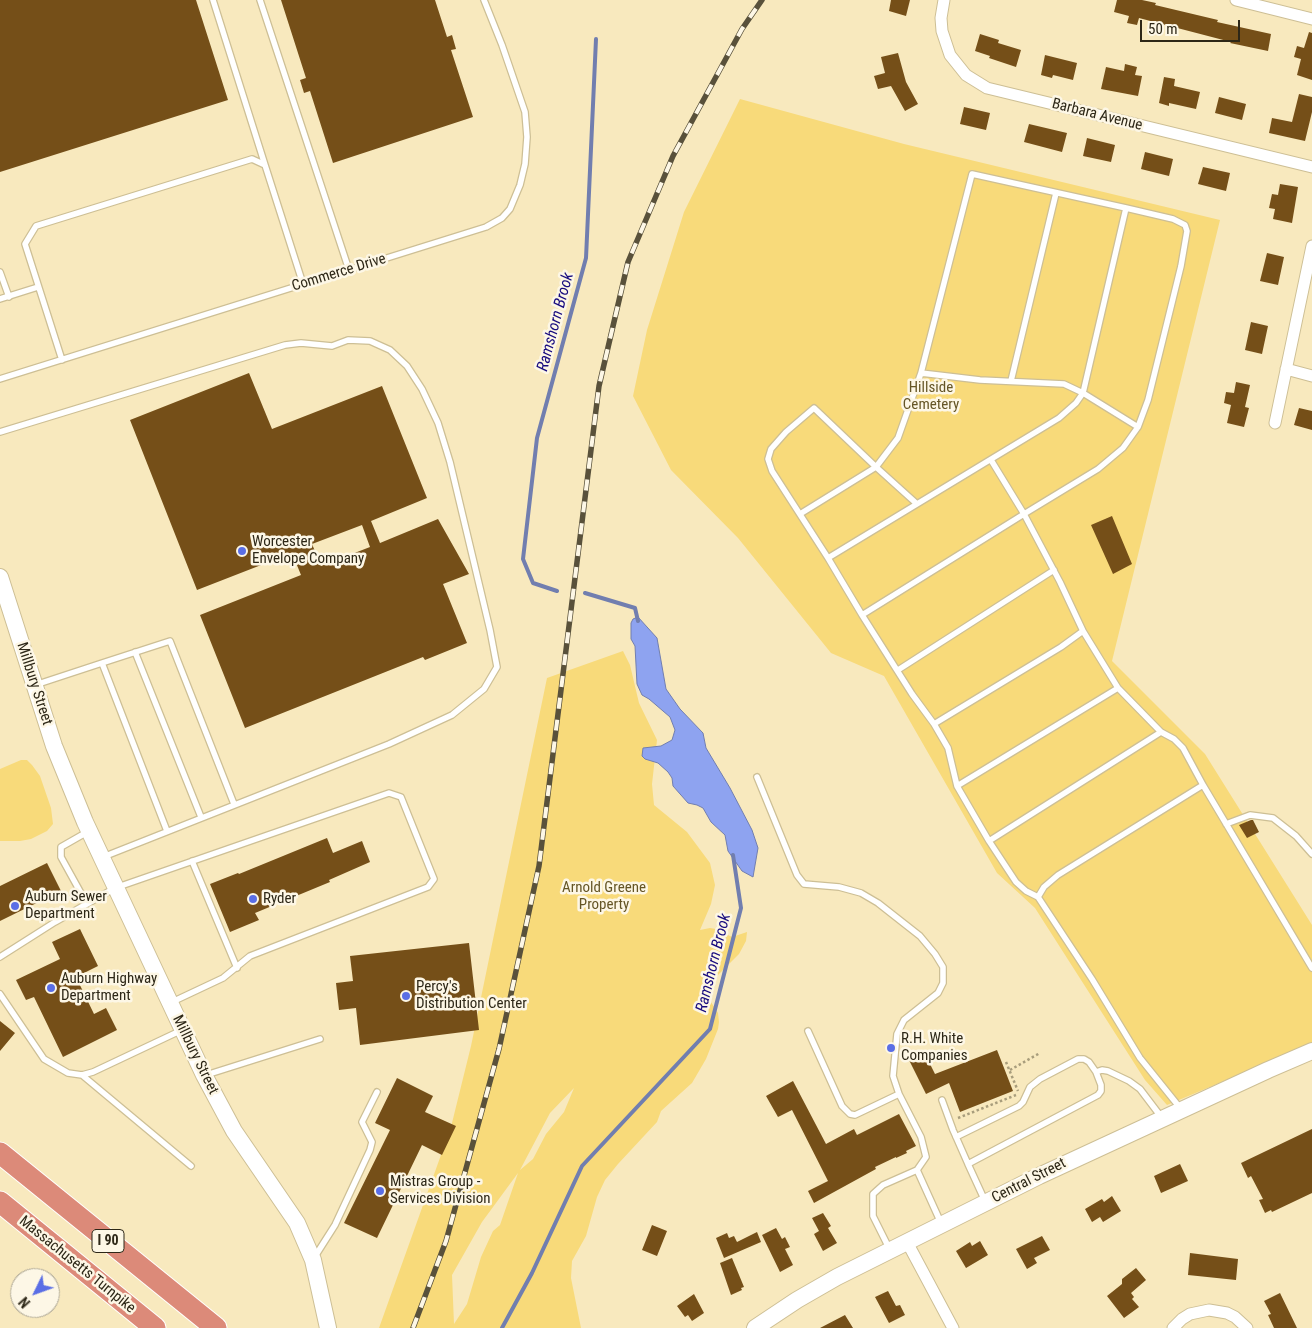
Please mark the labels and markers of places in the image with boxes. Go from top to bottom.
place label: Worcester Envelope Company [252,533,364,568]
marker: Worcester Envelope Company [236,545,248,557]
place label: Auburn Sewer Department [25,888,107,923]
place label: Ryder [263,890,296,908]
marker: Ryder [247,893,259,905]
marker: Auburn Sewer Department [9,900,21,912]
place label: Auburn Highway Department [61,970,157,1005]
place label: Percy's Distribution Center [416,978,527,1013]
marker: Auburn Highway Department [45,982,57,994]
marker: Percy's Distribution Center [400,990,412,1002]
place label: R.H. White Companies [901,1030,967,1065]
marker: R.H. White Companies [885,1042,897,1054]
place label: Mistras Group - Services Division [390,1173,491,1208]
marker: Mistras Group - Services Division [374,1185,386,1197]

